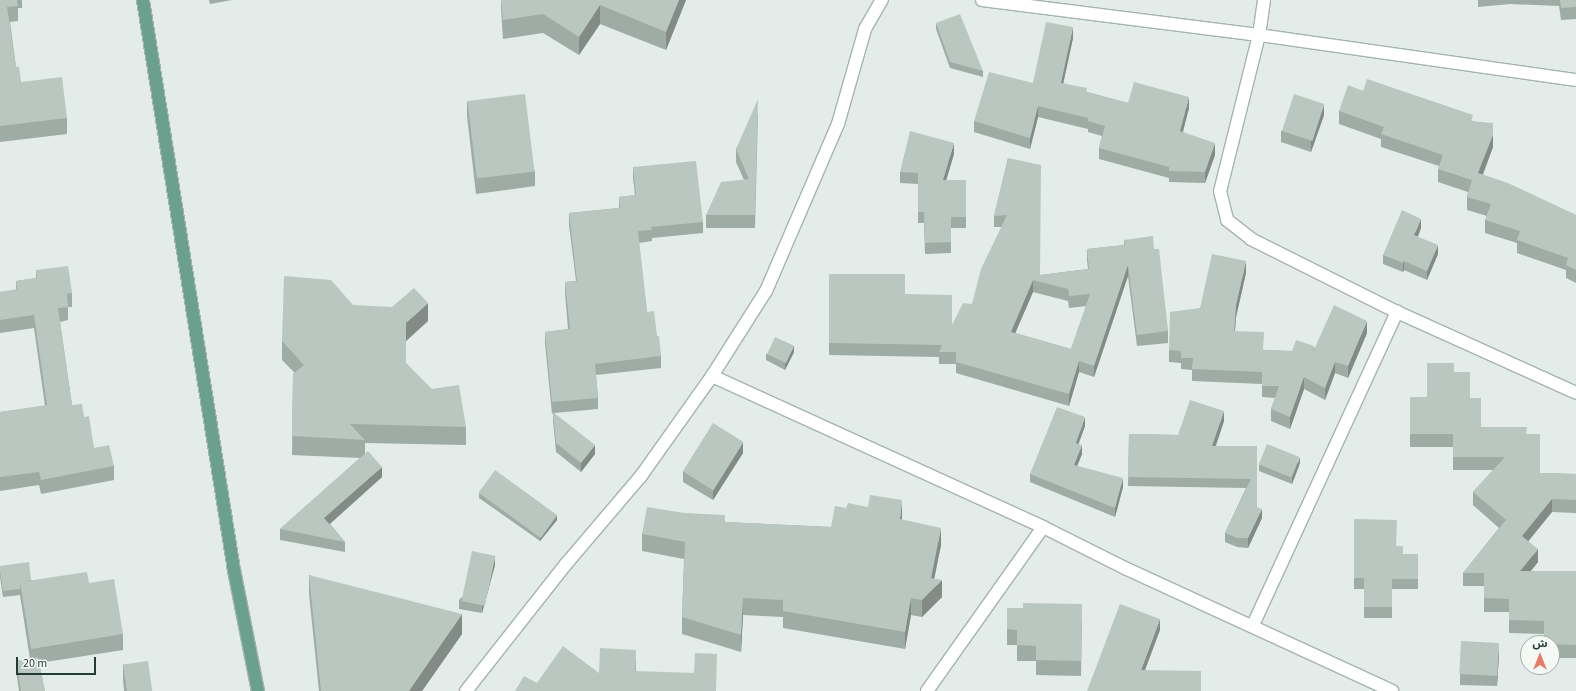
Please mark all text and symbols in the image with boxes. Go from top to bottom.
north arrow [1520,635,1560,675]
text: ش [1532,636,1548,651]
scale bar [18,649,98,675]
text: 20 m [23,655,47,672]

